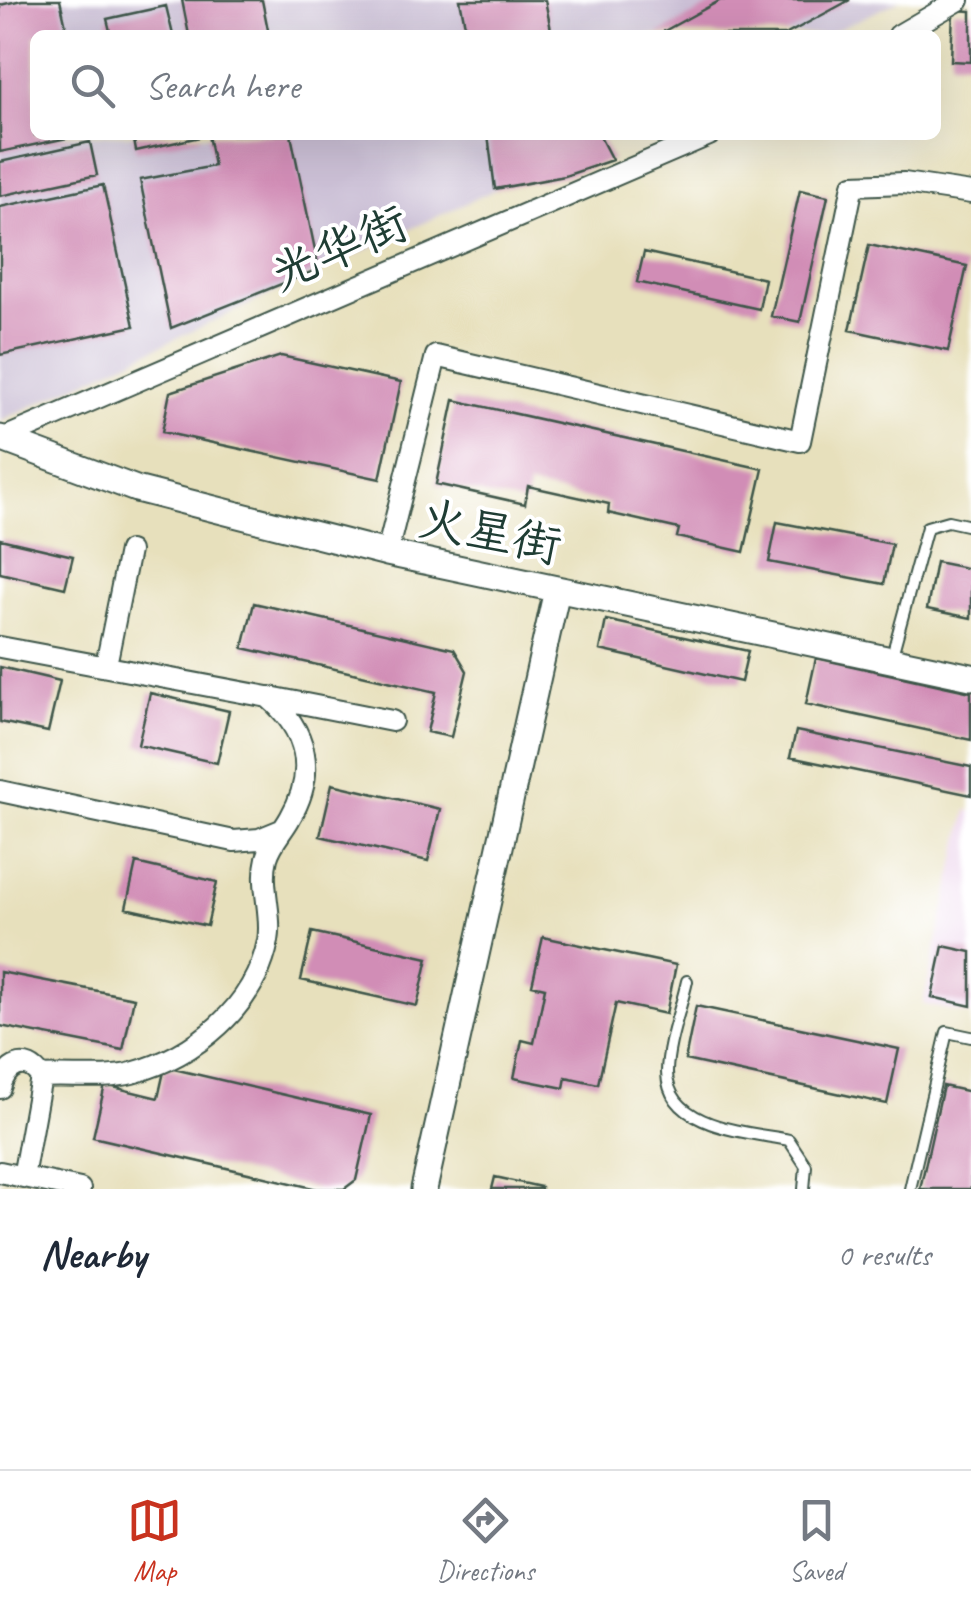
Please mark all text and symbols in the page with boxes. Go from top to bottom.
search box [30,30,941,140]
icon: search [65,58,120,113]
text: Search here [145,62,300,109]
street label: 光华街 [261,192,417,304]
street label: 火星街 [413,488,567,576]
text: Nearby [40,1228,146,1281]
text: 0 results [837,1234,931,1275]
tab: Map [127,1493,182,1588]
tab: Directions [437,1493,534,1588]
tab: Saved [789,1493,844,1588]

